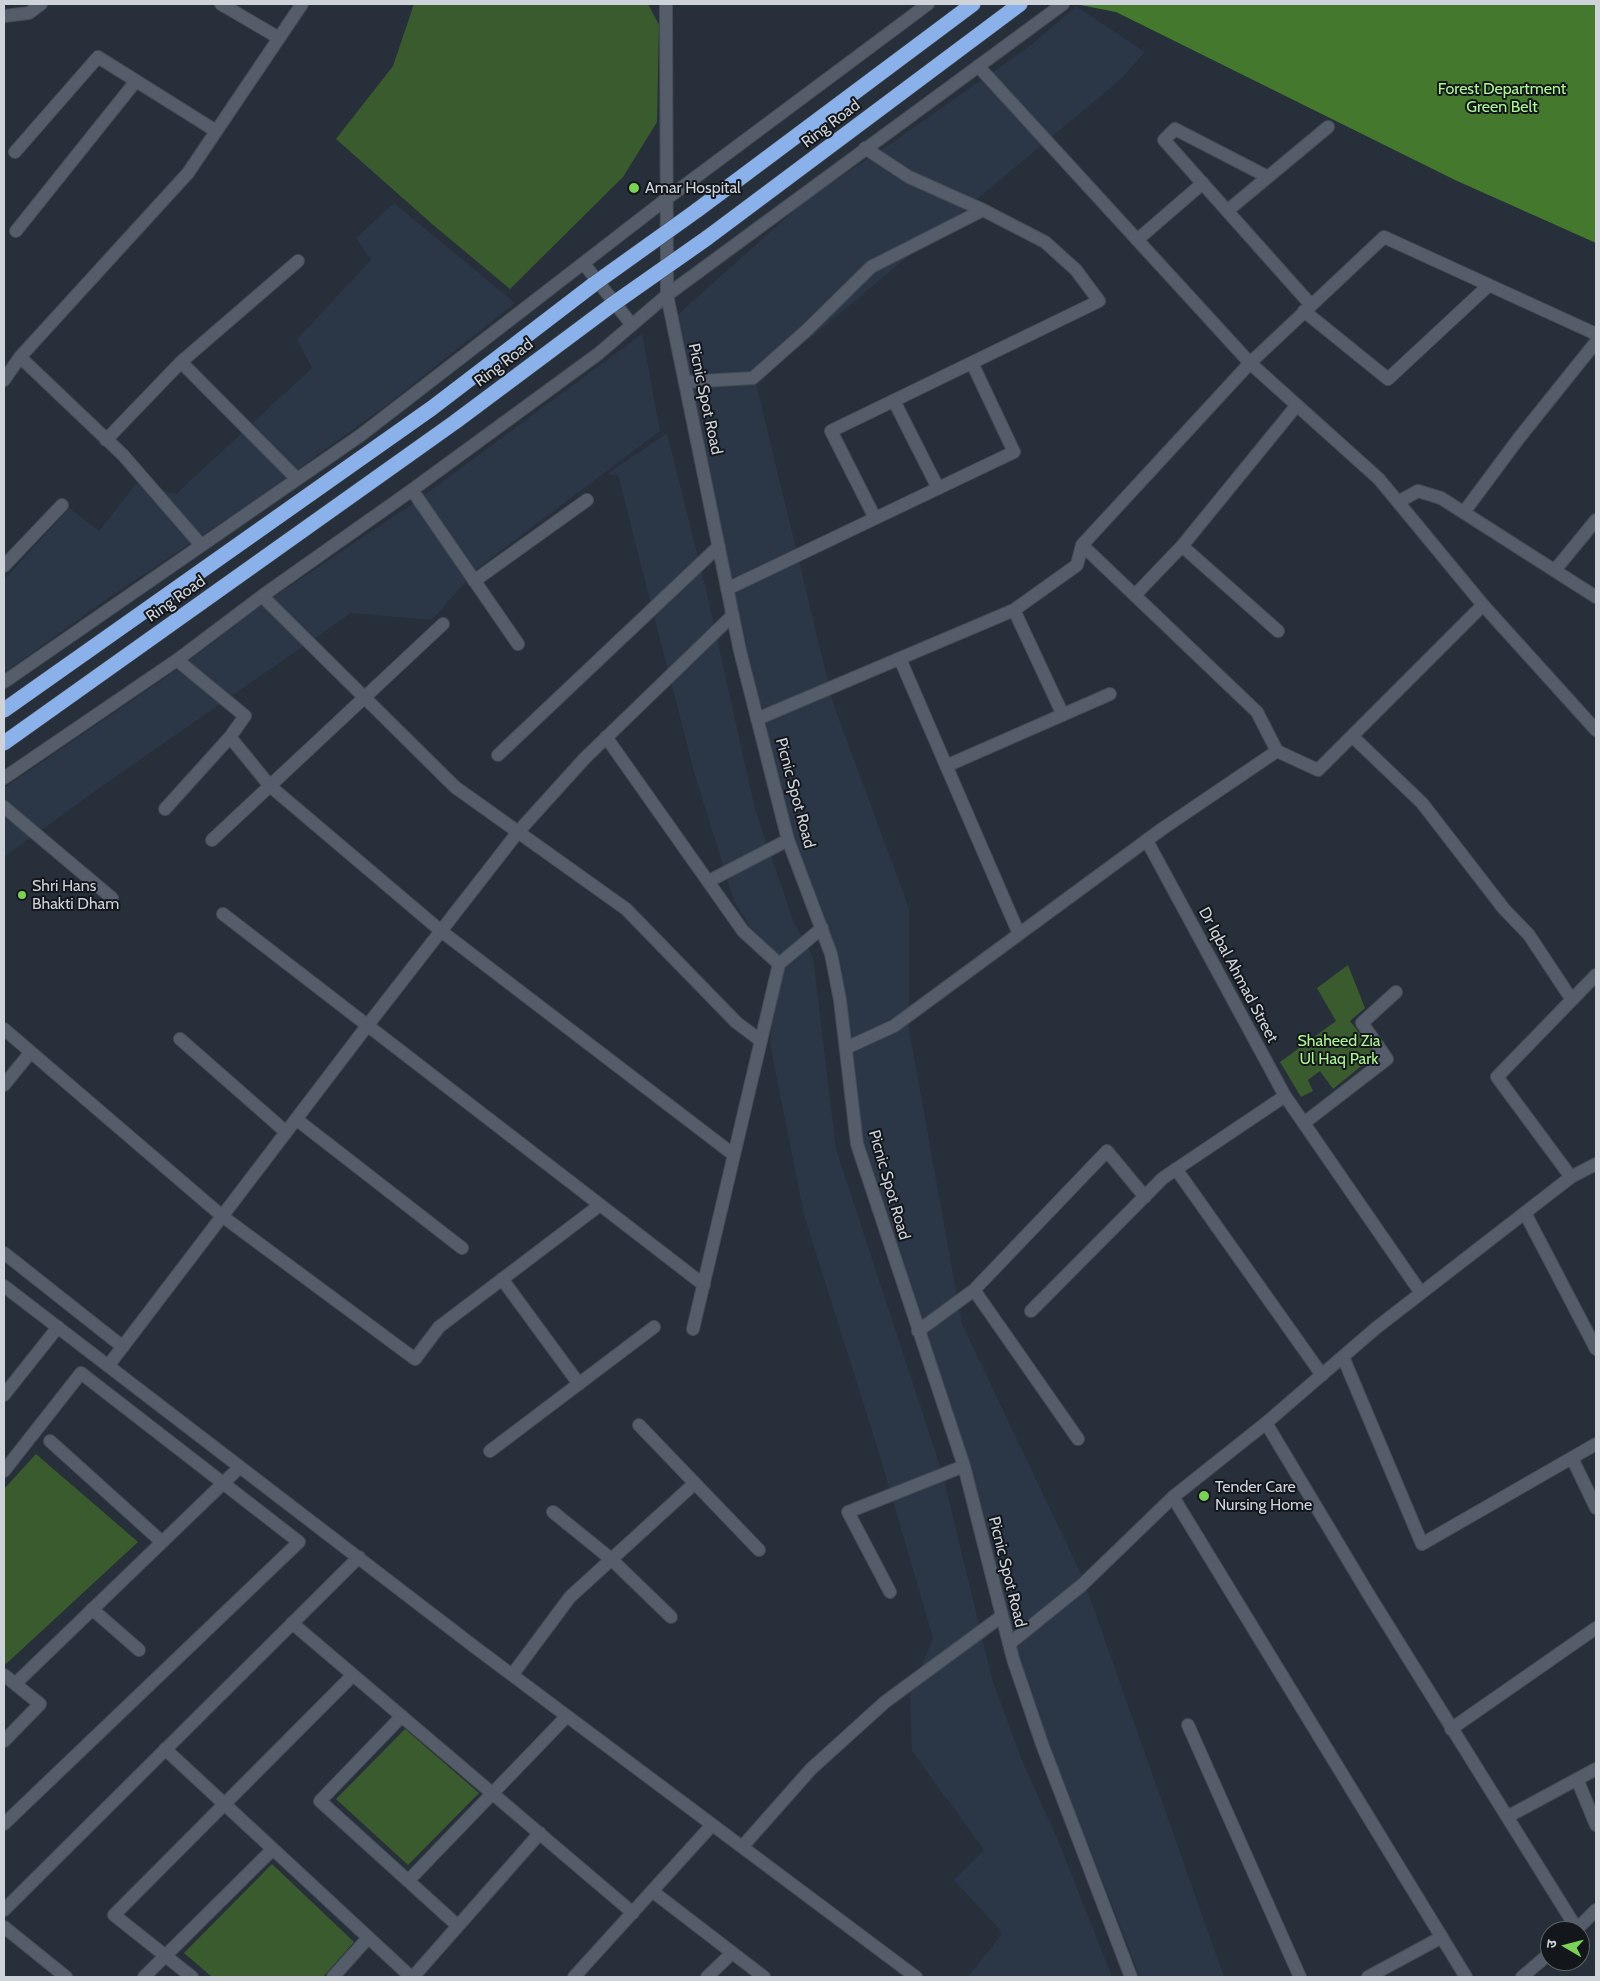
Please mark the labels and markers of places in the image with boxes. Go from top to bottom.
place label: Amar Hospital [645,178,741,198]
marker: Amar Hospital [627,181,641,195]
place label: Shri Hans Bhakti Dham [32,876,119,914]
marker: Shri Hans Bhakti Dham [16,889,28,901]
place label: Tender Care Nursing Home [1215,1477,1312,1515]
marker: Tender Care Nursing Home [1197,1489,1211,1503]

